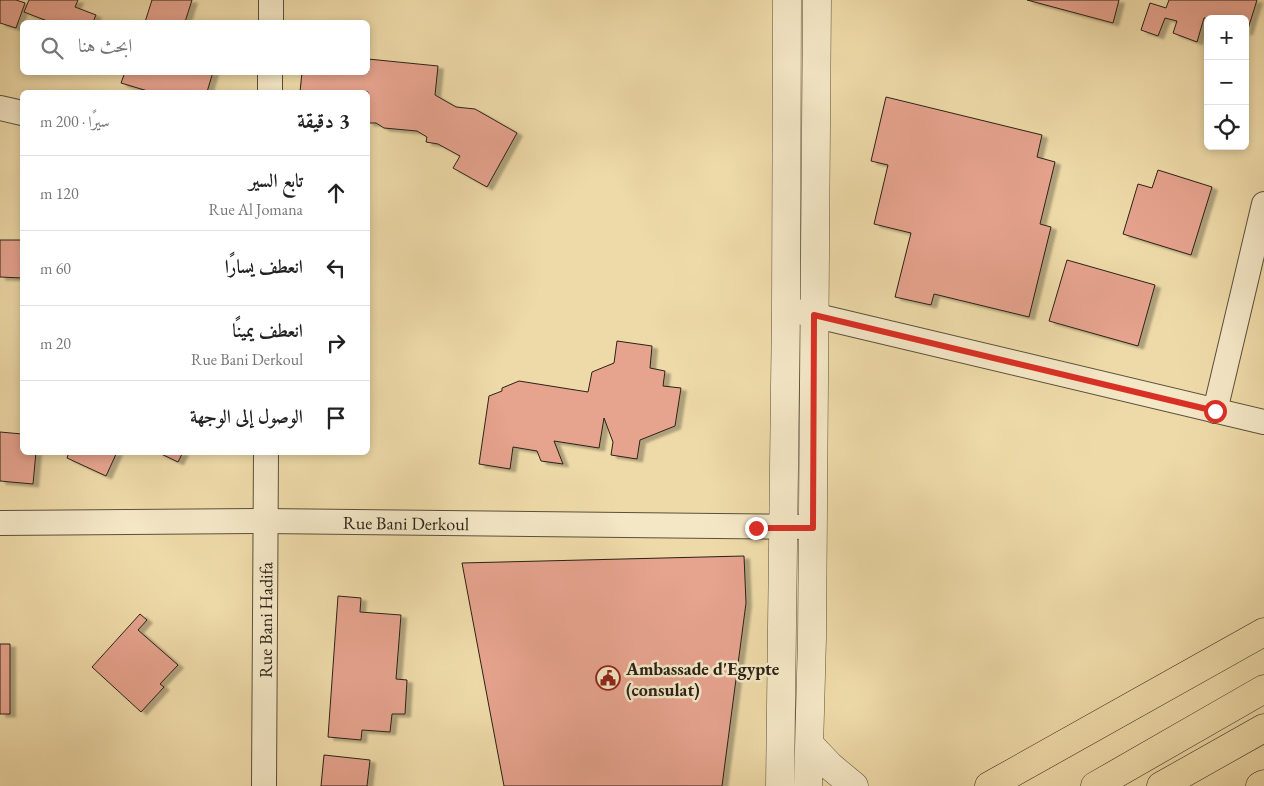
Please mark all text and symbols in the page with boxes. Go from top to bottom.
map controls [1204,15,1249,150]
button: + [1204,15,1249,60]
search box [20,20,370,75]
text: ابحث هنا [78,33,132,58]
icon: search [38,34,66,62]
button: − [1204,60,1249,105]
button: locate [1204,105,1249,150]
text: 3 دقيقة [297,107,350,134]
text: سيرًا · 200 m [40,111,110,132]
text: تابع السير [249,168,303,193]
icon: ahead [322,179,350,207]
text: 120 m [40,183,79,204]
text: Rue Al Jomana [209,199,303,220]
text: انعطف يسارًا [225,254,303,279]
icon: left [322,254,350,282]
text: 60 m [40,258,71,279]
text: انعطف يمينًا [232,318,303,343]
icon: right [322,329,350,357]
text: 20 m [40,333,71,354]
text: Rue Bani Derkoul [191,349,303,370]
route start [1204,400,1227,423]
text: الوصول إلى الوجهة [190,404,303,429]
icon: arrive [322,404,350,432]
street label: Rue Bani Derkoul [343,510,469,535]
route end [745,517,768,540]
street label: Rue Bani Hadifa [253,561,277,678]
place label: Ambassade d'Egypte (consulat) [625,657,780,701]
public building icon: Ambassade d'Egypte (consulat) [595,665,621,691]

